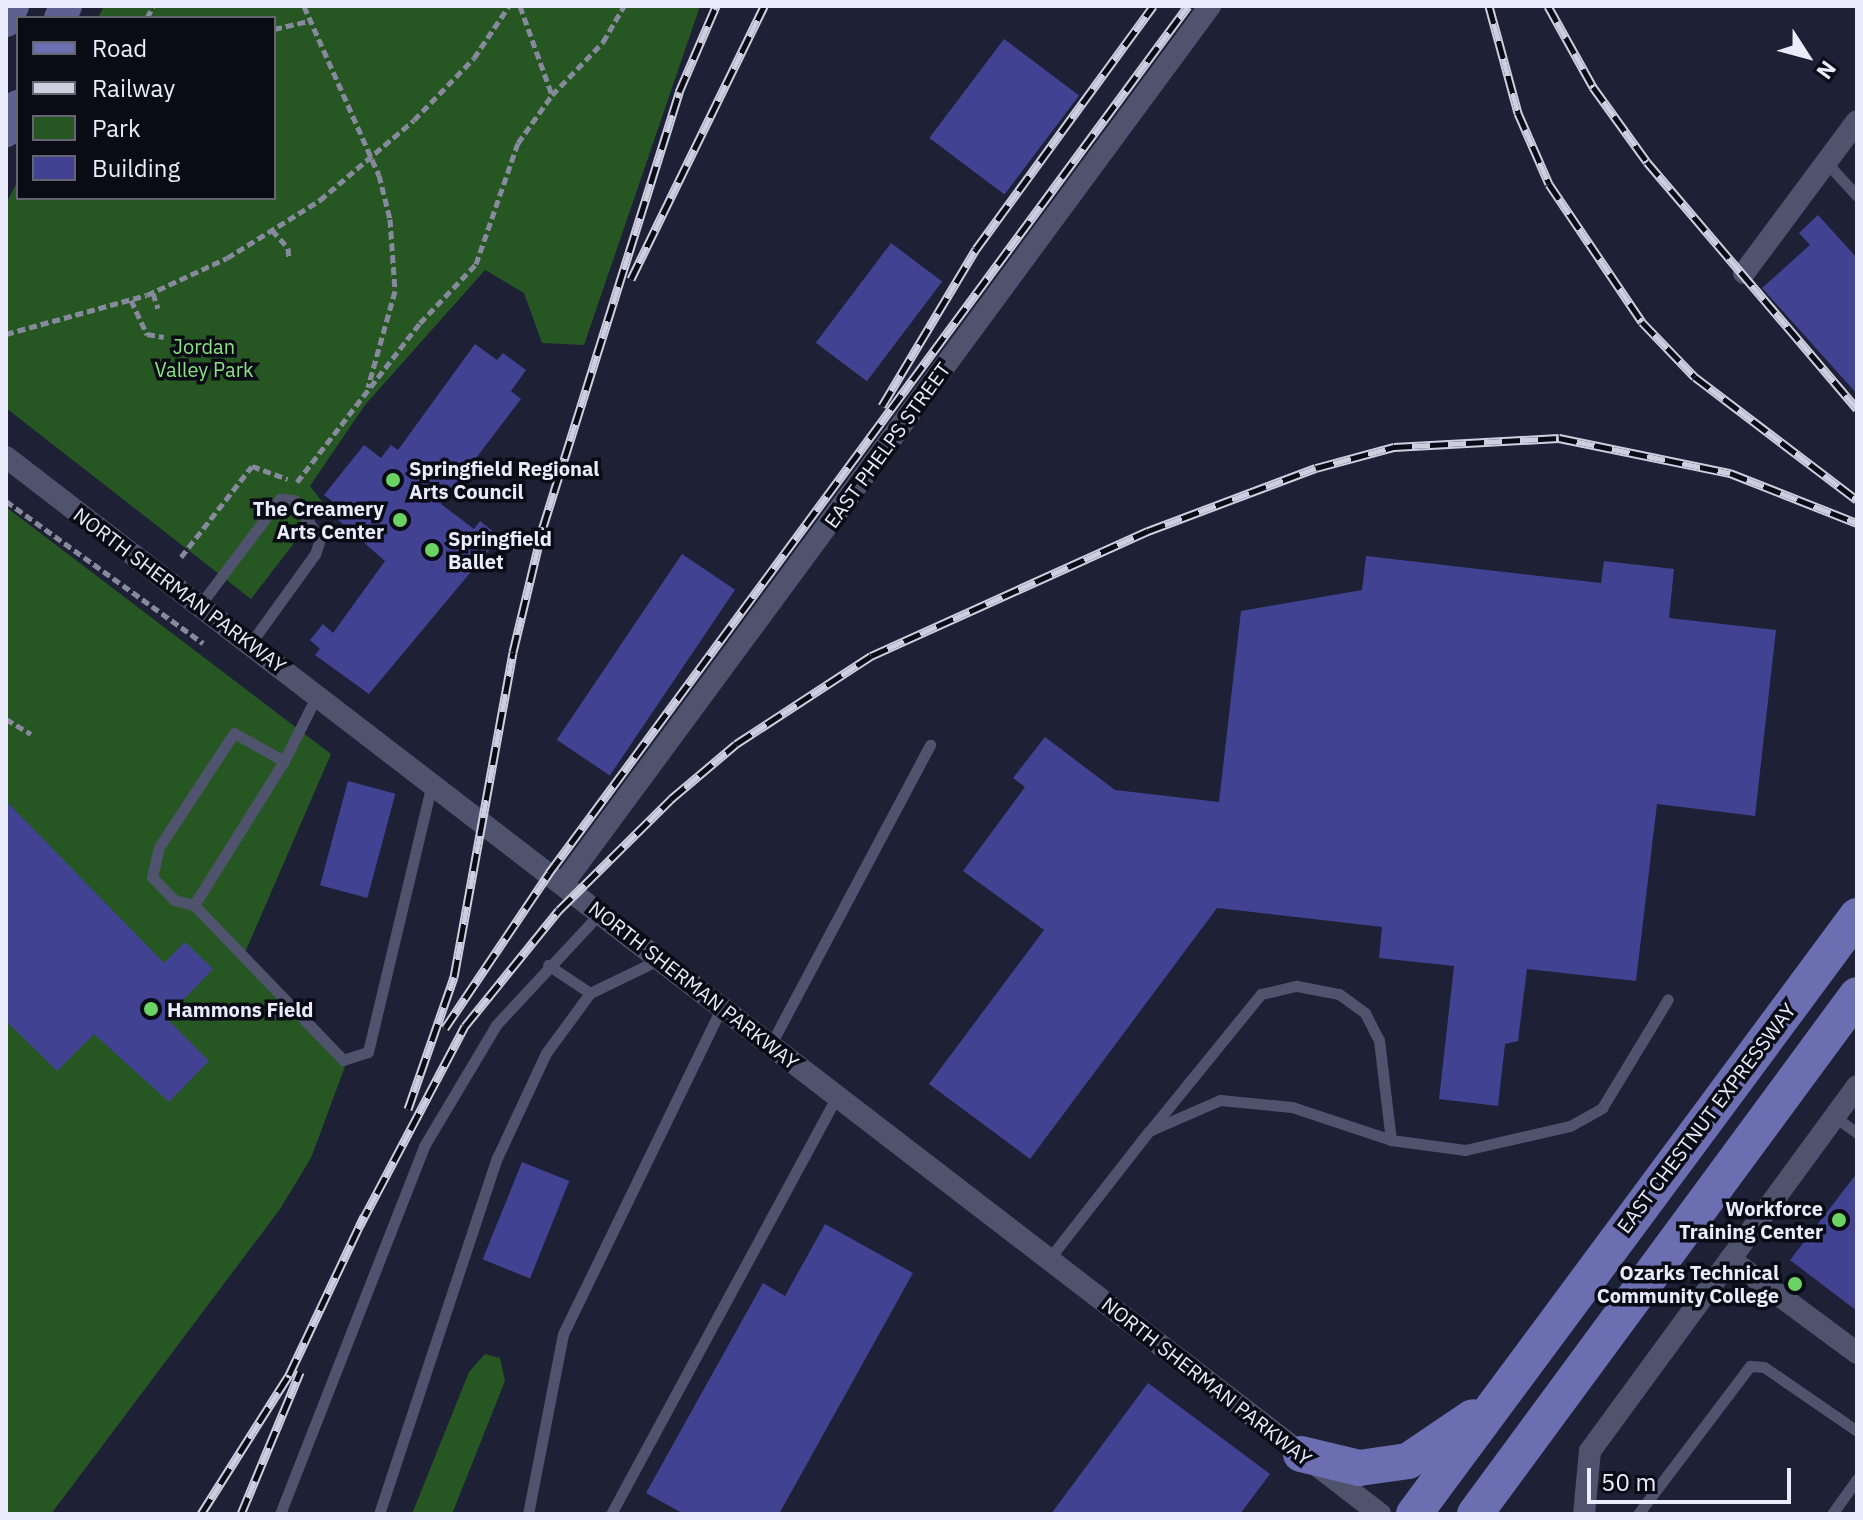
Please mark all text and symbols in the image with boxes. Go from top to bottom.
legend [16,16,276,200]
north arrow [1767,16,1847,96]
text: Road [92,32,147,64]
text: N [1810,55,1843,85]
text: Railway [92,72,175,104]
text: Park [92,112,141,144]
text: Building [92,152,180,184]
park label: Jordan Valley Park [154,334,254,381]
street label: EAST PHELPS STREET [819,358,955,532]
place label: Springfield Regional Arts Council [409,456,599,503]
marker: Springfield Regional Arts Council [384,471,402,489]
place label: The Creamery Arts Center [253,496,384,543]
street label: NORTH SHERMAN PARKWAY [69,502,291,678]
marker: The Creamery Arts Center [391,511,409,529]
place label: Springfield Ballet [448,526,552,573]
marker: Springfield Ballet [423,541,441,559]
street label: NORTH SHERMAN PARKWAY [584,896,804,1074]
place label: Hammons Field [167,997,313,1021]
street label: EAST CHESTNUT EXPRESSWAY [1612,998,1800,1238]
marker: Hammons Field [142,1000,160,1018]
place label: Workforce Training Center [1679,1196,1823,1243]
marker: Workforce Training Center [1830,1211,1848,1229]
place label: Ozarks Technical Community College [1597,1260,1779,1307]
marker: Ozarks Technical Community College [1786,1275,1804,1293]
street label: NORTH SHERMAN PARKWAY [1097,1292,1317,1470]
scale bar [1591,1452,1795,1502]
text: 50 m [1601,1466,1656,1498]

